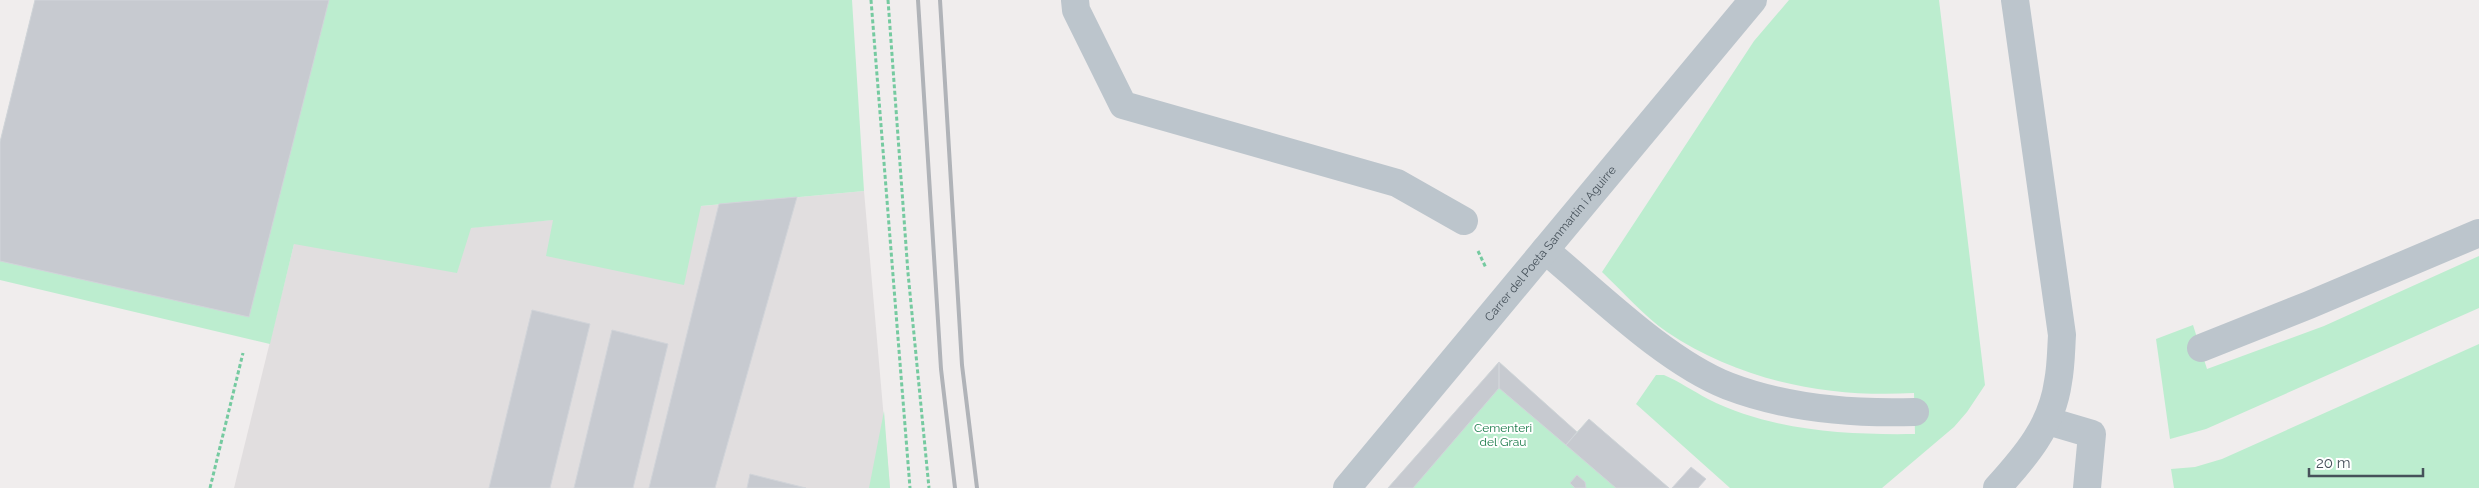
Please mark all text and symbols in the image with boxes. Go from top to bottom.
street label: Carrer del Poeta Sanmartín i Aguirre [1482,163,1619,324]
park label: Cementeri del Grau [1474,421,1532,449]
scale bar [2309,446,2423,478]
text: 20 m [2316,454,2351,472]

